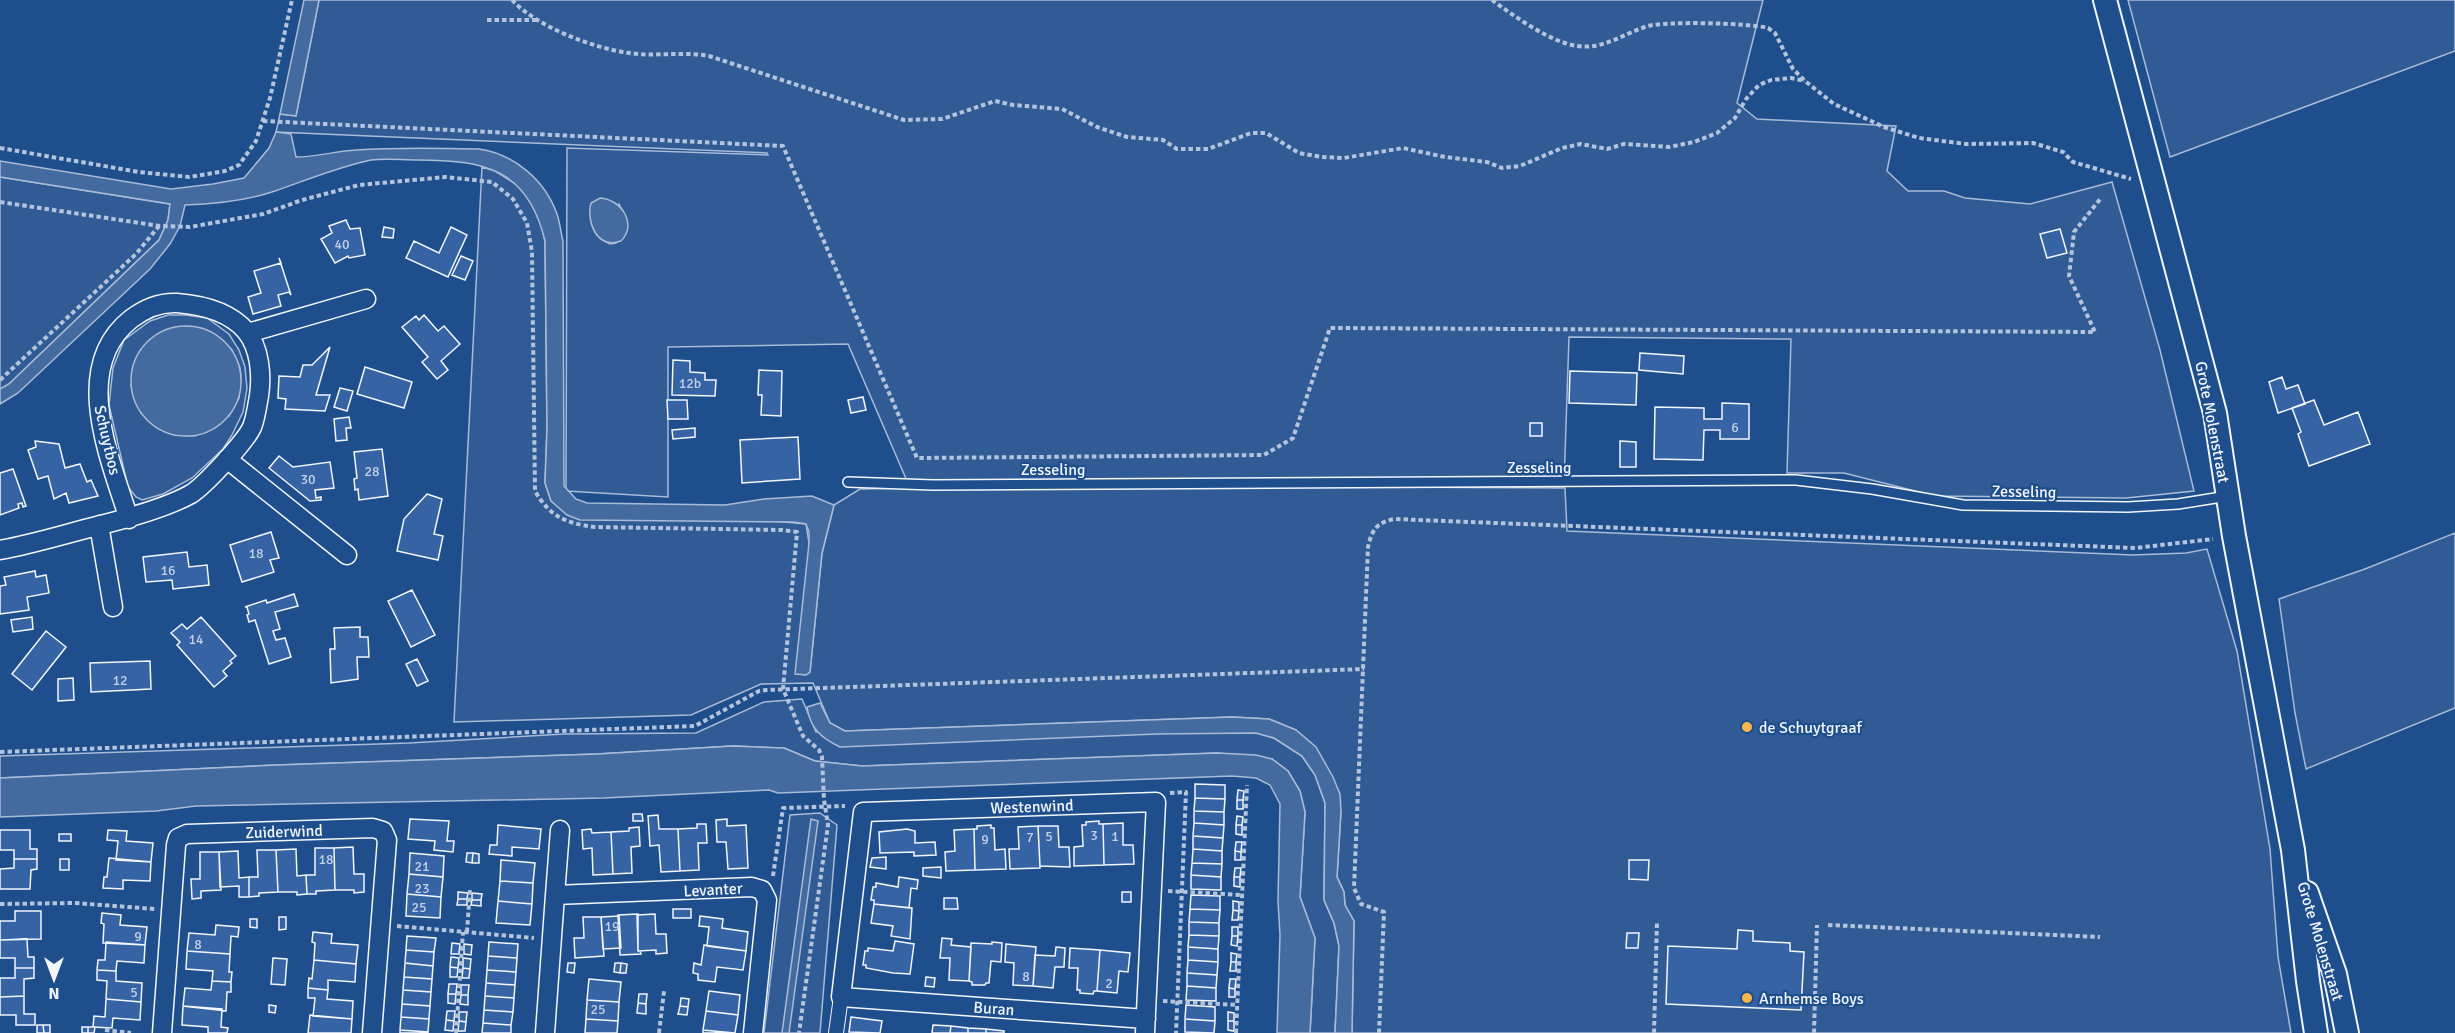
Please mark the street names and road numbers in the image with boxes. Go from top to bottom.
street label: Grote Molenstraat [2190,360,2234,485]
street label: Schuytbos [89,403,125,477]
street label: Zesseling [1507,458,1571,478]
street label: Zesseling [1021,460,1085,480]
street label: Zesseling [1991,481,2057,503]
street label: Westenwind [990,796,1074,818]
street label: Zuiderwind [245,821,323,843]
street label: Levanter [683,878,743,902]
street label: Grote Molenstraat [2292,879,2348,1004]
street label: Buran [973,998,1015,1020]

